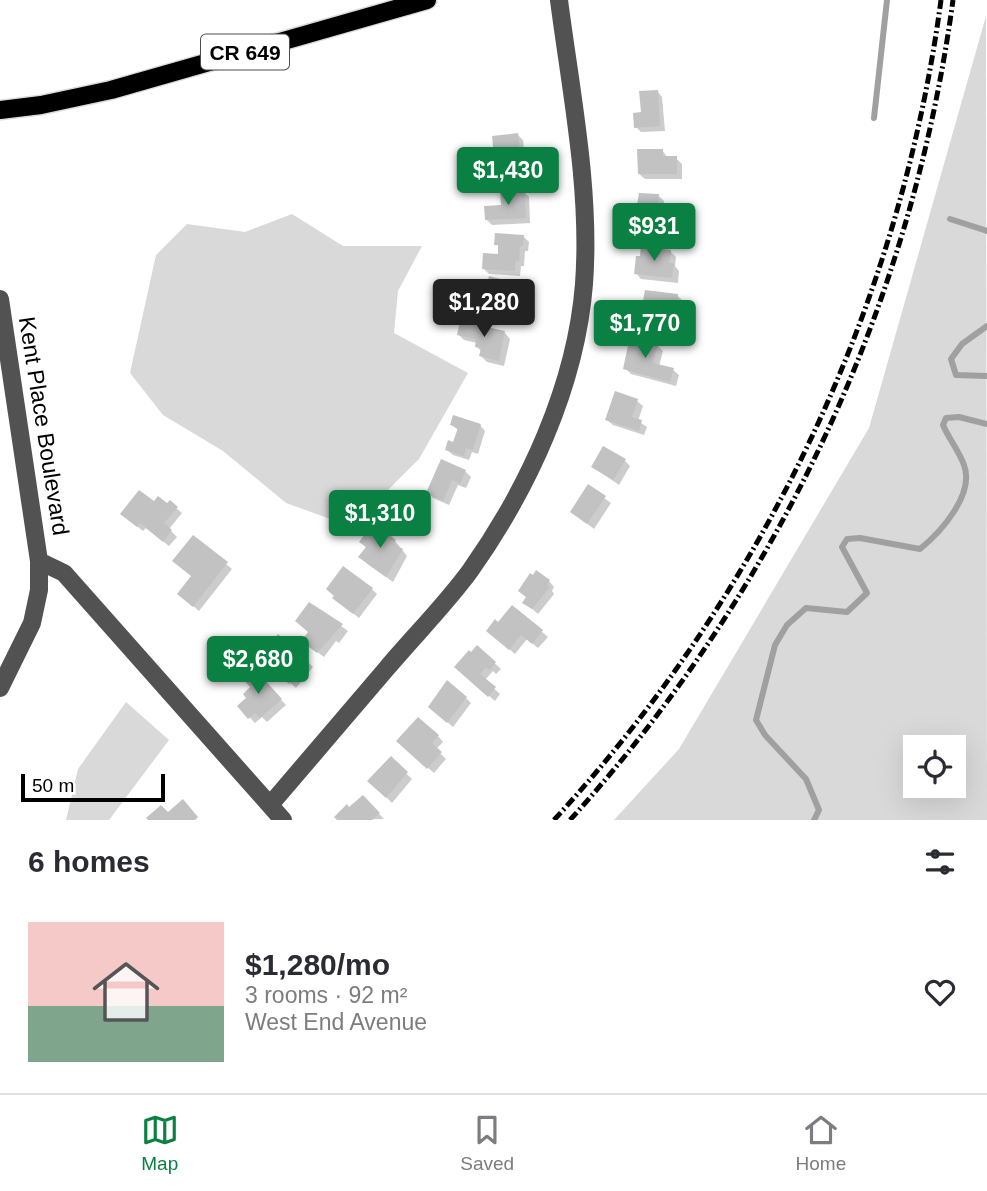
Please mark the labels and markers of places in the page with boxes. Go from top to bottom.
pin: $1,430 [451,148,565,207]
pin: $931 [613,204,695,263]
pin: $1,280 [427,280,541,339]
pin: $1,770 [588,300,702,360]
pin: $1,310 [323,490,437,550]
pin: $2,680 [201,636,315,696]

